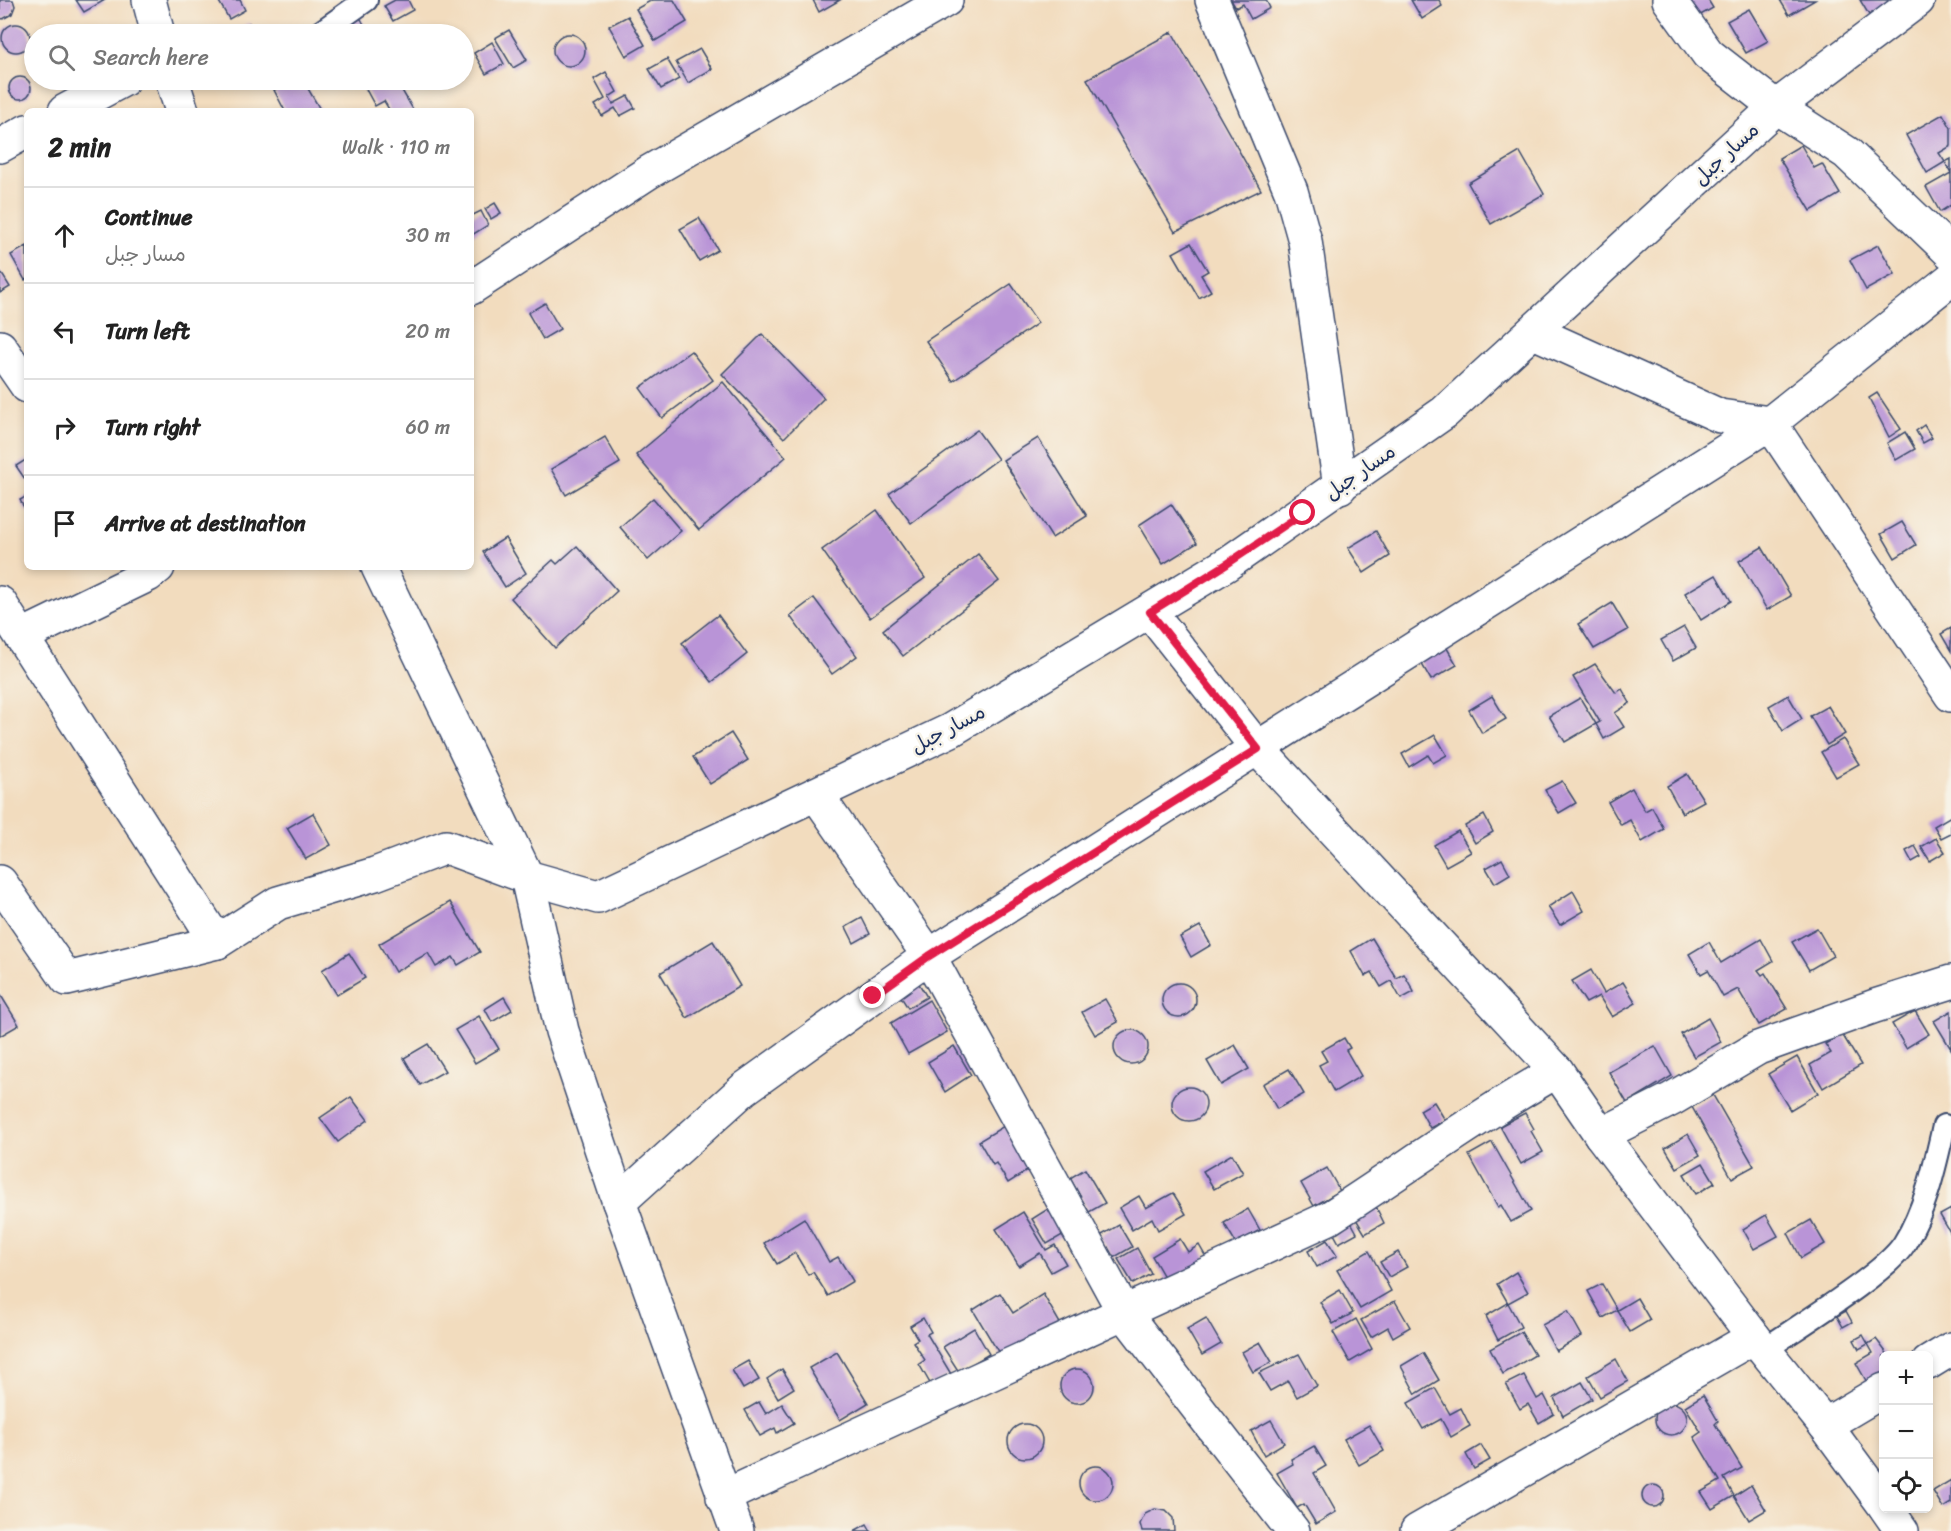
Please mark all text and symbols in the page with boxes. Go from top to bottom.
search box [24,24,474,90]
text: Search here [93,38,209,77]
icon: search [45,41,78,74]
street label: مسار جبل [1684,114,1768,194]
text: 2 min [48,124,111,170]
text: Walk · 110 m [342,130,450,165]
text: Continue [105,198,193,237]
text: 30 m [406,218,450,253]
icon: ahead [48,219,81,252]
text: مسار جبل [105,237,186,272]
text: Turn left [105,312,190,351]
text: 20 m [405,314,450,349]
icon: left [48,315,81,348]
text: Turn right [105,408,200,447]
text: 60 m [405,410,450,445]
icon: right [48,411,81,444]
street label: مسار جبل [1317,434,1403,510]
route start [1289,499,1315,525]
text: Arrive at destination [105,504,306,543]
icon: arrive [48,507,81,540]
street label: مسار جبل [904,695,992,763]
route end [859,982,885,1008]
map controls [1879,1351,1933,1513]
button: + [1879,1351,1933,1405]
button: − [1879,1405,1933,1459]
button: locate [1879,1459,1933,1513]

